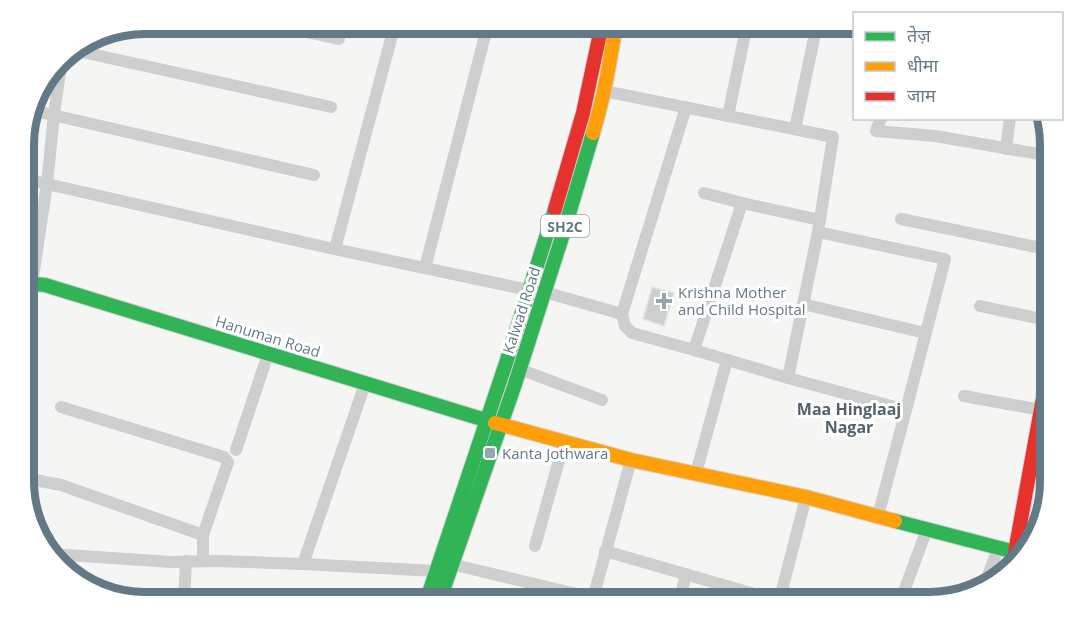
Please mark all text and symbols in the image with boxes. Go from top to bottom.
legend [853,12,1063,120]
text: तेज़ [907,23,931,47]
text: धीमा [907,53,938,77]
text: जाम [907,83,937,107]
road number: SH2C [541,215,589,237]
street label: Kalwad Road [498,264,544,356]
place label: Krishna Mother and Child Hospital [678,282,806,319]
marker: Krishna Mother and Child Hospital [655,292,673,310]
street label: Hanuman Road [213,311,323,361]
district label: Maa Hinglaaj Nagar [797,398,901,438]
place label: Kanta Jothwara [502,443,608,463]
marker: Kanta Jothwara [483,446,497,460]

